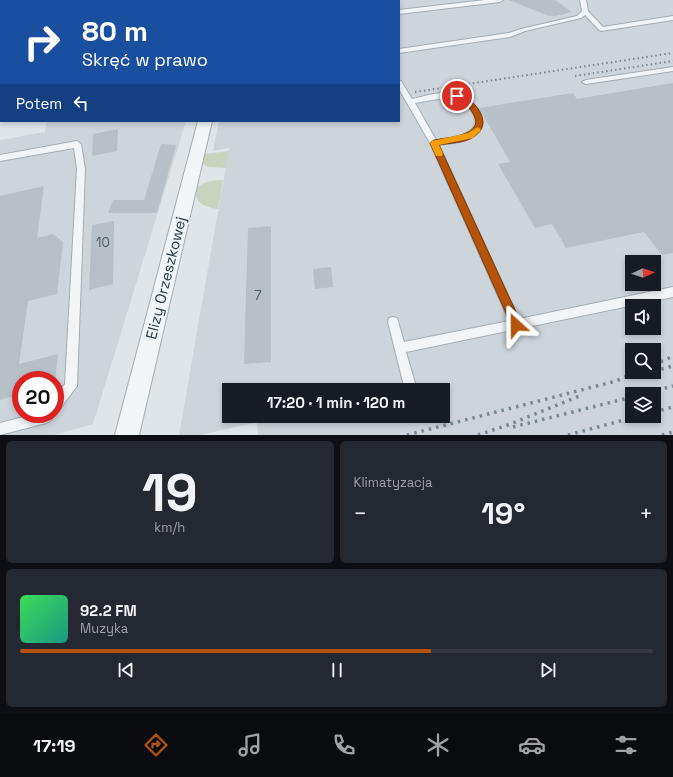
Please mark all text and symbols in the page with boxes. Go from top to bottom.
text: 80 m [82,13,148,49]
icon: right [16,16,68,68]
text: Skręć w prawo [82,48,208,71]
pin [440,79,474,113]
icon: arrive [446,85,468,107]
icon: left [70,92,92,114]
text: Potem [16,94,62,113]
street label: Elizy Orzeszkowej [141,215,190,341]
house number: 10 [96,234,110,251]
north arrow [625,255,661,291]
map controls [625,255,661,423]
house number: 7 [254,287,262,304]
button: sound [625,299,661,335]
position arrow [495,304,537,346]
button: search [625,343,661,379]
speed limit sign: 20 [12,371,64,423]
button: layers [625,387,661,423]
text: 17:20 · 1 min · 120 m [267,393,405,412]
text: 19 [142,460,198,526]
text: Klimatyzacja [354,474,432,491]
text: 19° [481,494,525,533]
text: − [354,499,367,527]
text: + [639,499,653,527]
text: km/h [154,519,185,536]
text: 92.2 FM [80,601,137,620]
text: Muzyka [80,620,128,637]
icon: previous [115,659,137,681]
icon: pause [326,659,348,681]
icon: next [537,659,559,681]
icon: directions [142,731,170,759]
icon: music [236,731,264,759]
icon: phone [330,731,358,759]
icon: climate [424,731,452,759]
icon: car [518,731,546,759]
icon: filters [612,731,640,759]
text: 17:19 [33,734,76,757]

